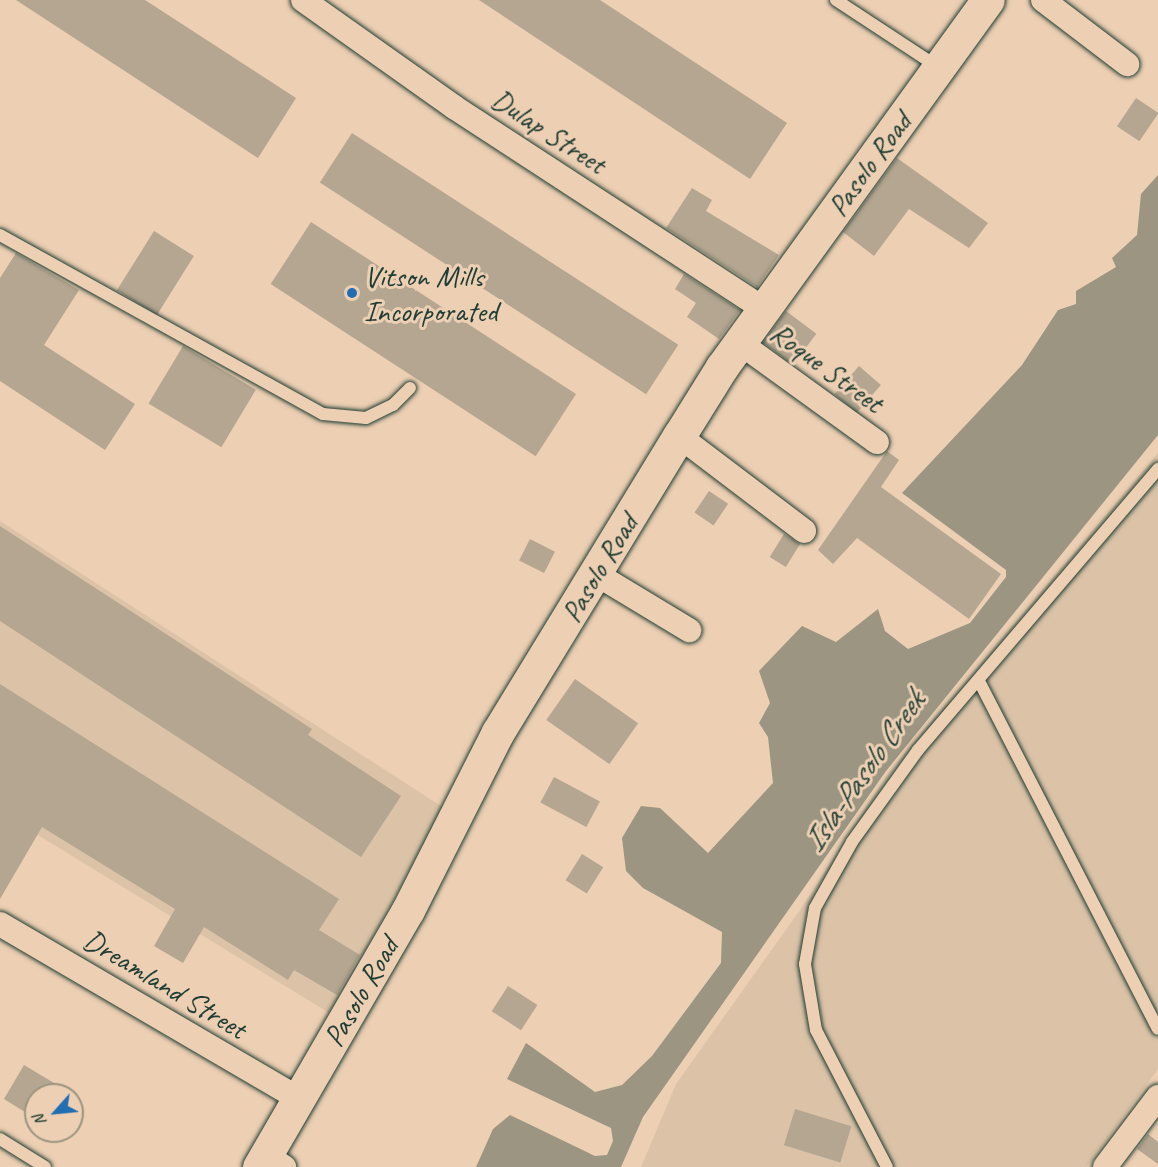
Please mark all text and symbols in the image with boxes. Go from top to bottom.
street label: Dulap Street [485,81,613,181]
street label: Pasolo Road [819,105,919,223]
place label: Vitson Mills Incorporated [364,258,498,328]
marker: Vitson Mills Incorporated [345,286,359,300]
street label: Roque Street [763,314,891,420]
street label: Pasolo Road [553,507,645,629]
water label: Isla-Pasolo Creek [795,685,933,859]
street label: Dreamland Street [77,921,253,1047]
street label: Pasolo Road [315,931,407,1053]
north arrow [24,1083,84,1143]
text: N [29,1111,51,1129]

